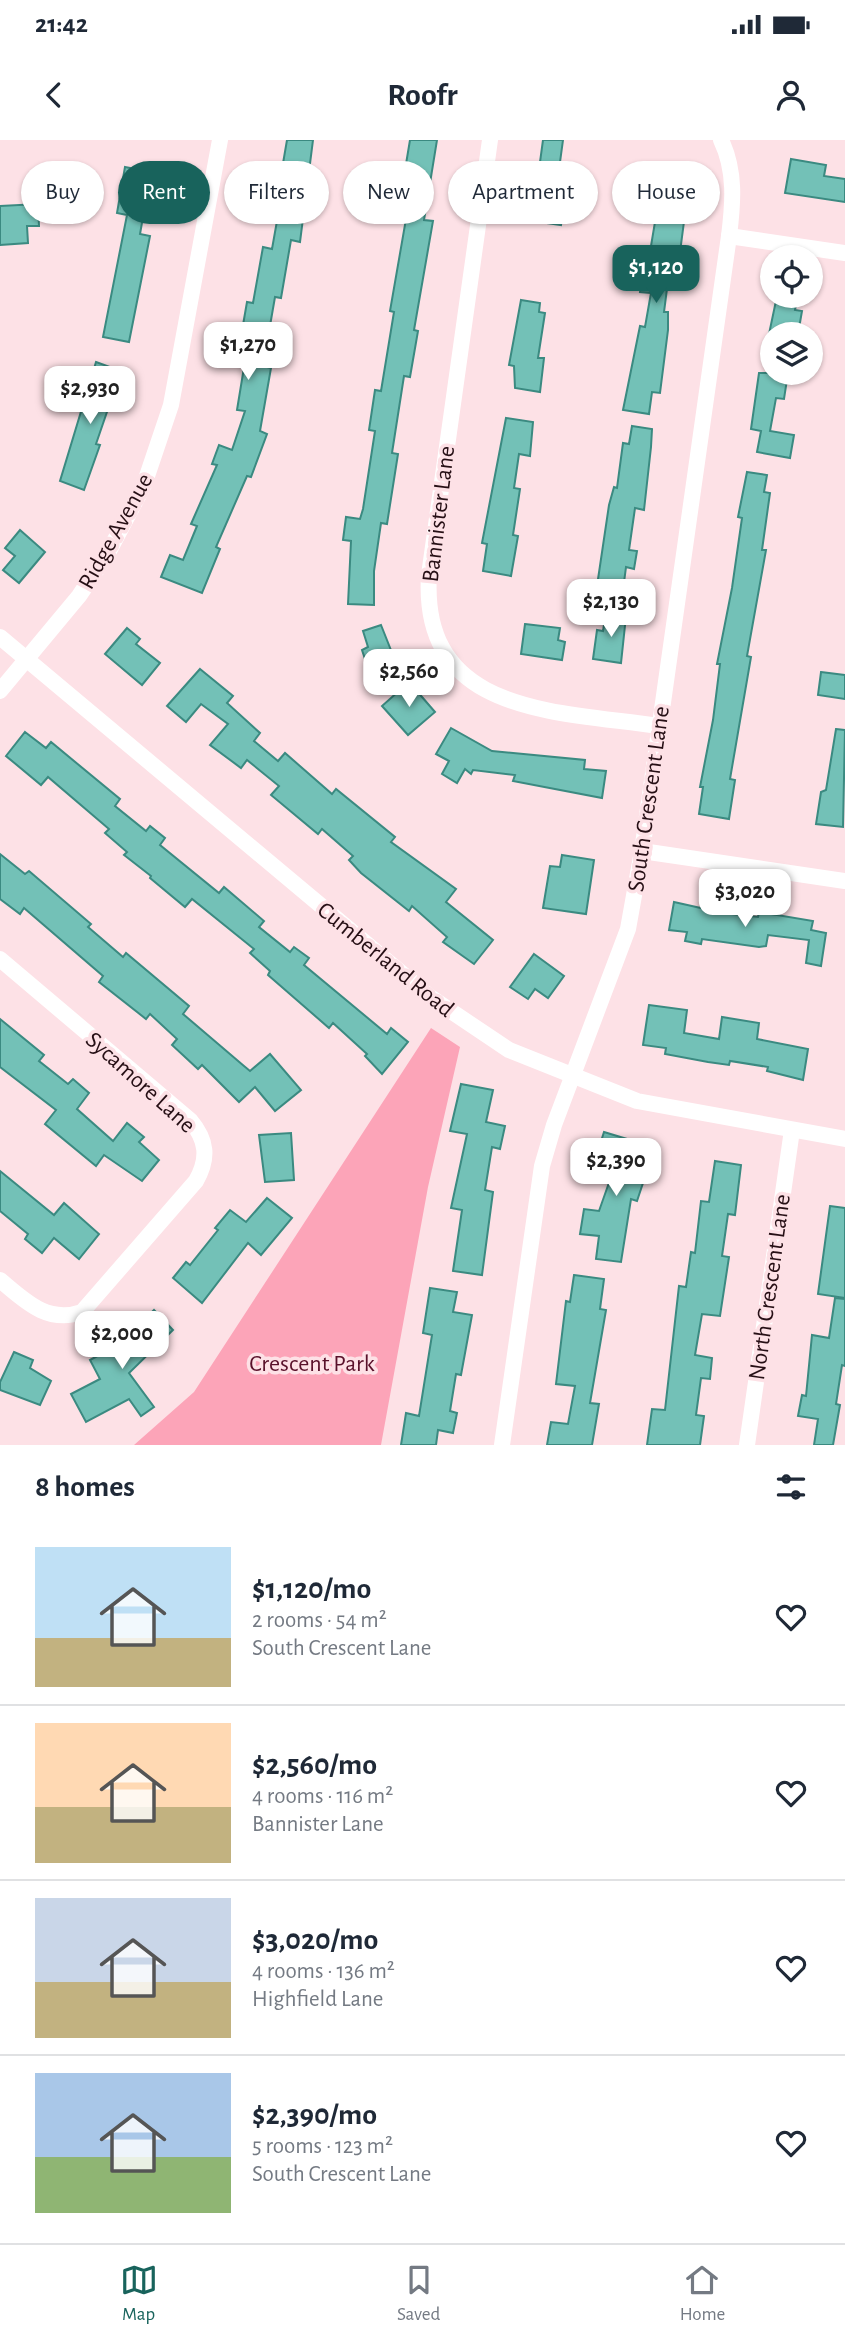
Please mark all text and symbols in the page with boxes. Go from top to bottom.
text: 21:42 [35,11,88,37]
icon: back [35,76,73,114]
icon: person [772,76,810,114]
text: Roofr [387,79,458,111]
chip: Buy [21,161,104,224]
chip: Rent [118,161,210,224]
chip: Filters [224,161,329,224]
chip: New [343,161,434,224]
chip: Apartment [448,161,598,224]
chip: House [612,161,720,224]
map controls [760,245,823,385]
button: locate [760,245,823,308]
pin: $1,120 [599,246,713,305]
text: $1,120 [629,256,684,279]
pin: $1,270 [191,322,305,382]
button: layers [760,322,823,385]
text: $1,270 [220,333,276,356]
pin: $2,930 [33,366,147,426]
text: $2,930 [60,377,120,400]
street label: Bannister Lane [419,445,459,584]
street label: Ridge Avenue [74,470,157,593]
pin: $2,130 [554,580,668,639]
text: $2,130 [583,590,639,613]
pin: $2,560 [352,650,466,709]
text: $2,560 [379,660,439,683]
street label: South Crescent Lane [624,705,674,894]
pin: $3,020 [688,870,802,929]
text: $3,020 [715,880,775,903]
street label: Cumberland Road [313,898,458,1022]
street label: Sycamore Lane [81,1028,200,1138]
pin: $2,390 [559,1138,673,1198]
text: $2,390 [586,1149,646,1172]
street label: North Crescent Lane [745,1193,795,1382]
pin: $2,000 [65,1312,179,1371]
text: $2,000 [91,1322,153,1345]
park label: Crescent Park [249,1352,375,1376]
icon: filters [772,1468,810,1506]
text: 8 homes [35,1472,135,1502]
text: $1,120/mo [252,1574,371,1604]
icon: home [91,1575,175,1659]
icon: heart [772,1598,810,1636]
text: 2 rooms · 54 m² [252,1609,387,1632]
text: South Crescent Lane [252,1637,431,1660]
text: $2,560/mo [252,1750,377,1780]
icon: home [91,1751,175,1835]
icon: heart [772,1774,810,1812]
text: 4 rooms · 116 m² [252,1785,393,1808]
text: Bannister Lane [252,1813,384,1836]
text: $3,020/mo [252,1925,378,1955]
icon: home [91,1926,175,2010]
icon: heart [772,1949,810,1987]
text: 4 rooms · 136 m² [252,1960,395,1983]
text: Highfield Lane [252,1988,383,2011]
text: $2,390/mo [252,2100,377,2130]
icon: home [91,2101,175,2185]
icon: heart [772,2124,810,2162]
text: 5 rooms · 123 m² [252,2135,393,2158]
text: South Crescent Lane [252,2163,431,2186]
tab: Map [120,2261,158,2326]
tab: Saved [397,2261,440,2326]
tab: Home [680,2261,725,2326]

